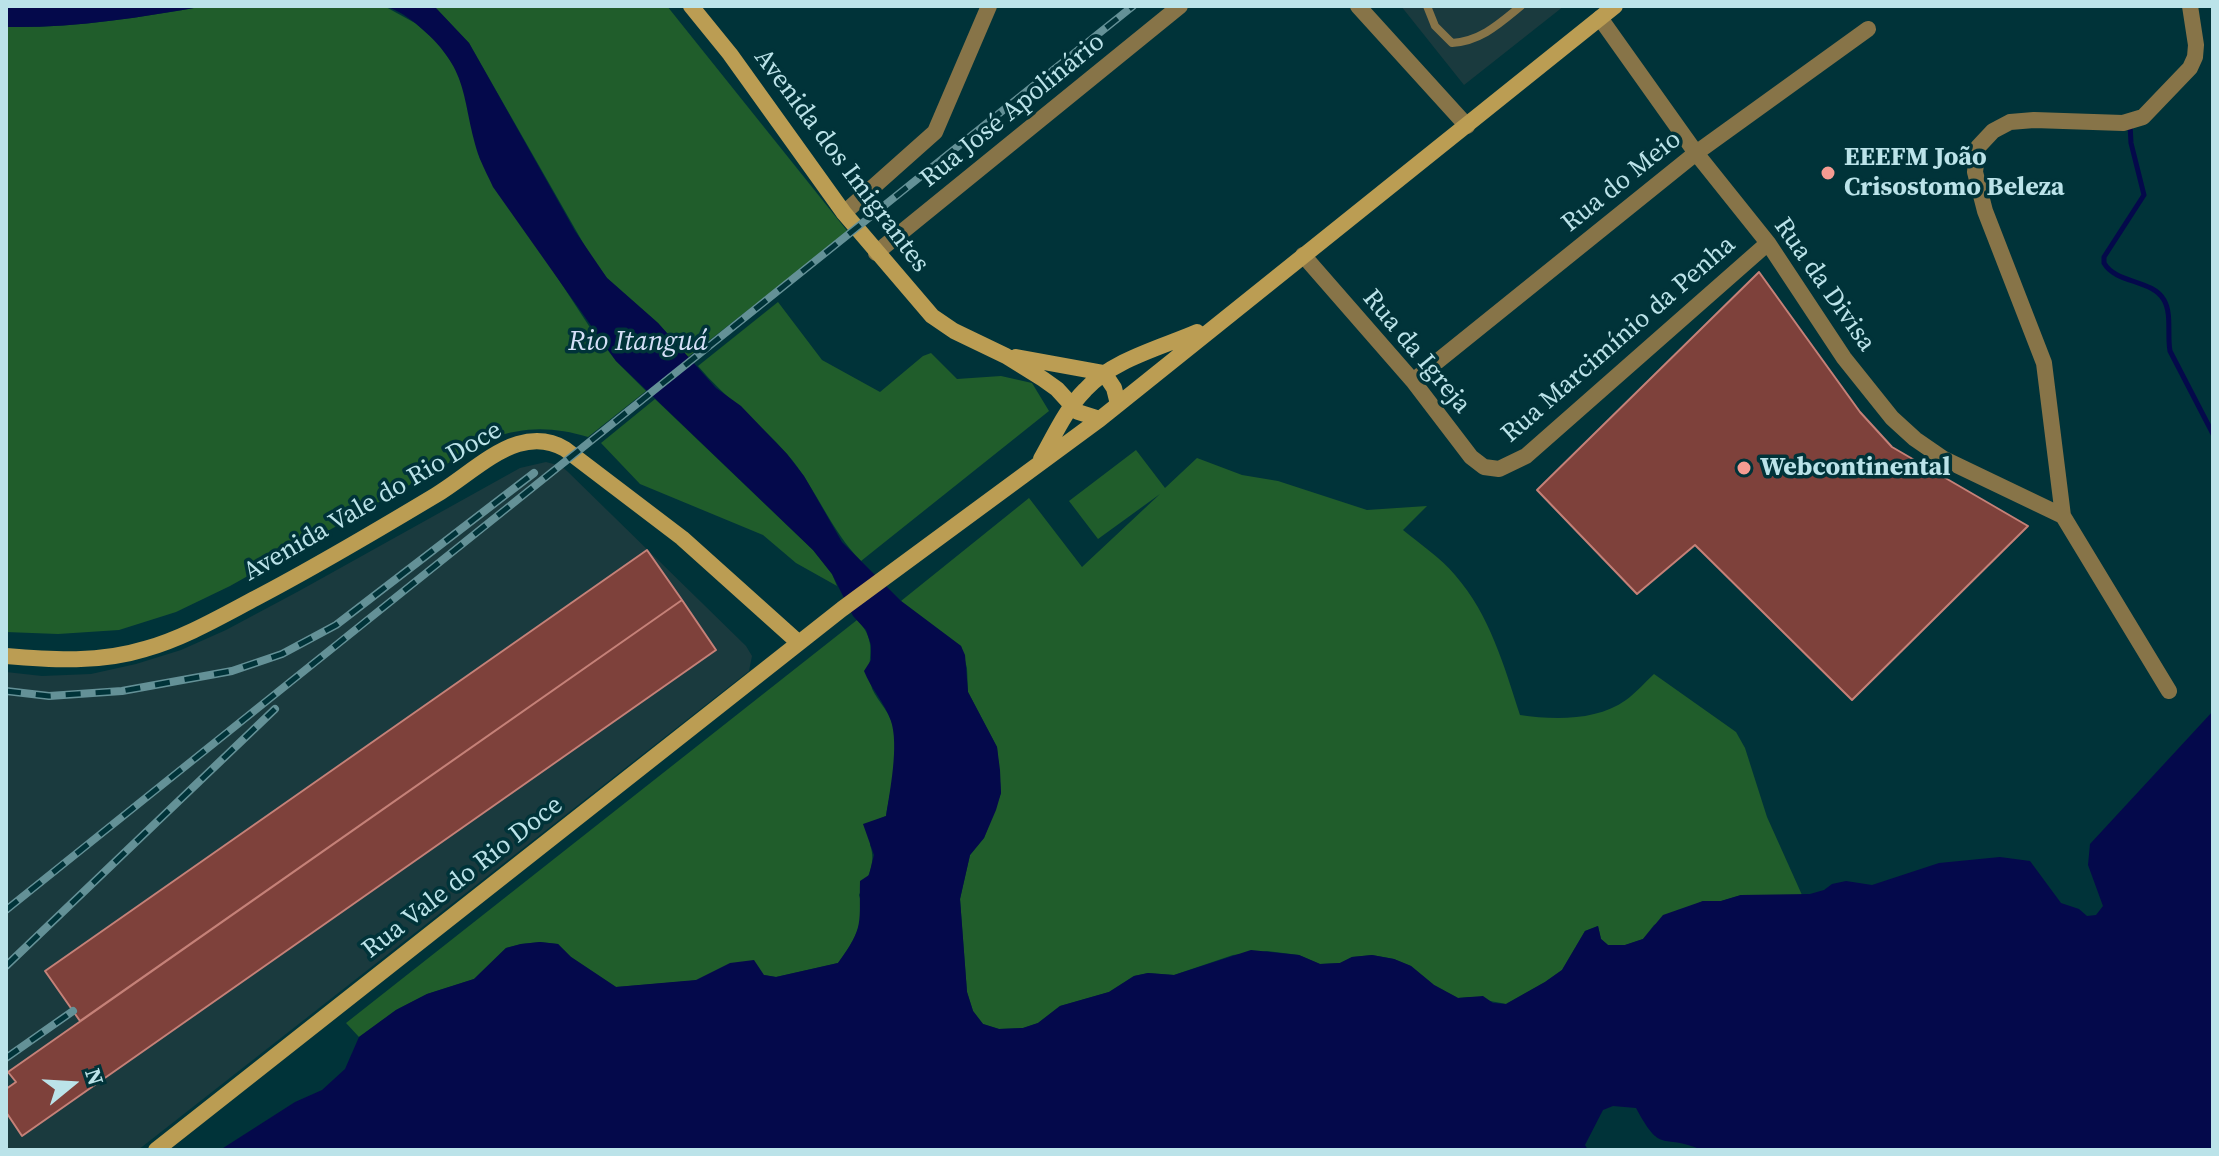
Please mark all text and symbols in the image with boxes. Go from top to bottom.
street label: Rua José Apolinário [915,27,1111,195]
street label: Avenida dos Imigrantes [747,43,935,279]
street label: Rua do Meio [1556,124,1688,240]
place label: EEEFM João Crisostomo Beleza [1844,142,2065,204]
marker: EEEFM João Crisostomo Beleza [1819,164,1837,182]
street label: Rua da Divisa [1766,212,1882,358]
street label: Rua Marcimínio da Penha [1496,230,1742,450]
street label: Rua da Igreja [1355,284,1477,420]
water label: Rio Itanguá [568,326,708,360]
street label: Avenida Vale do Rio Doce [238,415,508,589]
place label: Webcontinental [1760,452,1951,484]
marker: Webcontinental [1735,459,1753,477]
street label: Rua Vale do Rio Doce [357,790,569,966]
north arrow [32,1044,112,1124]
text: N [78,1064,112,1089]

